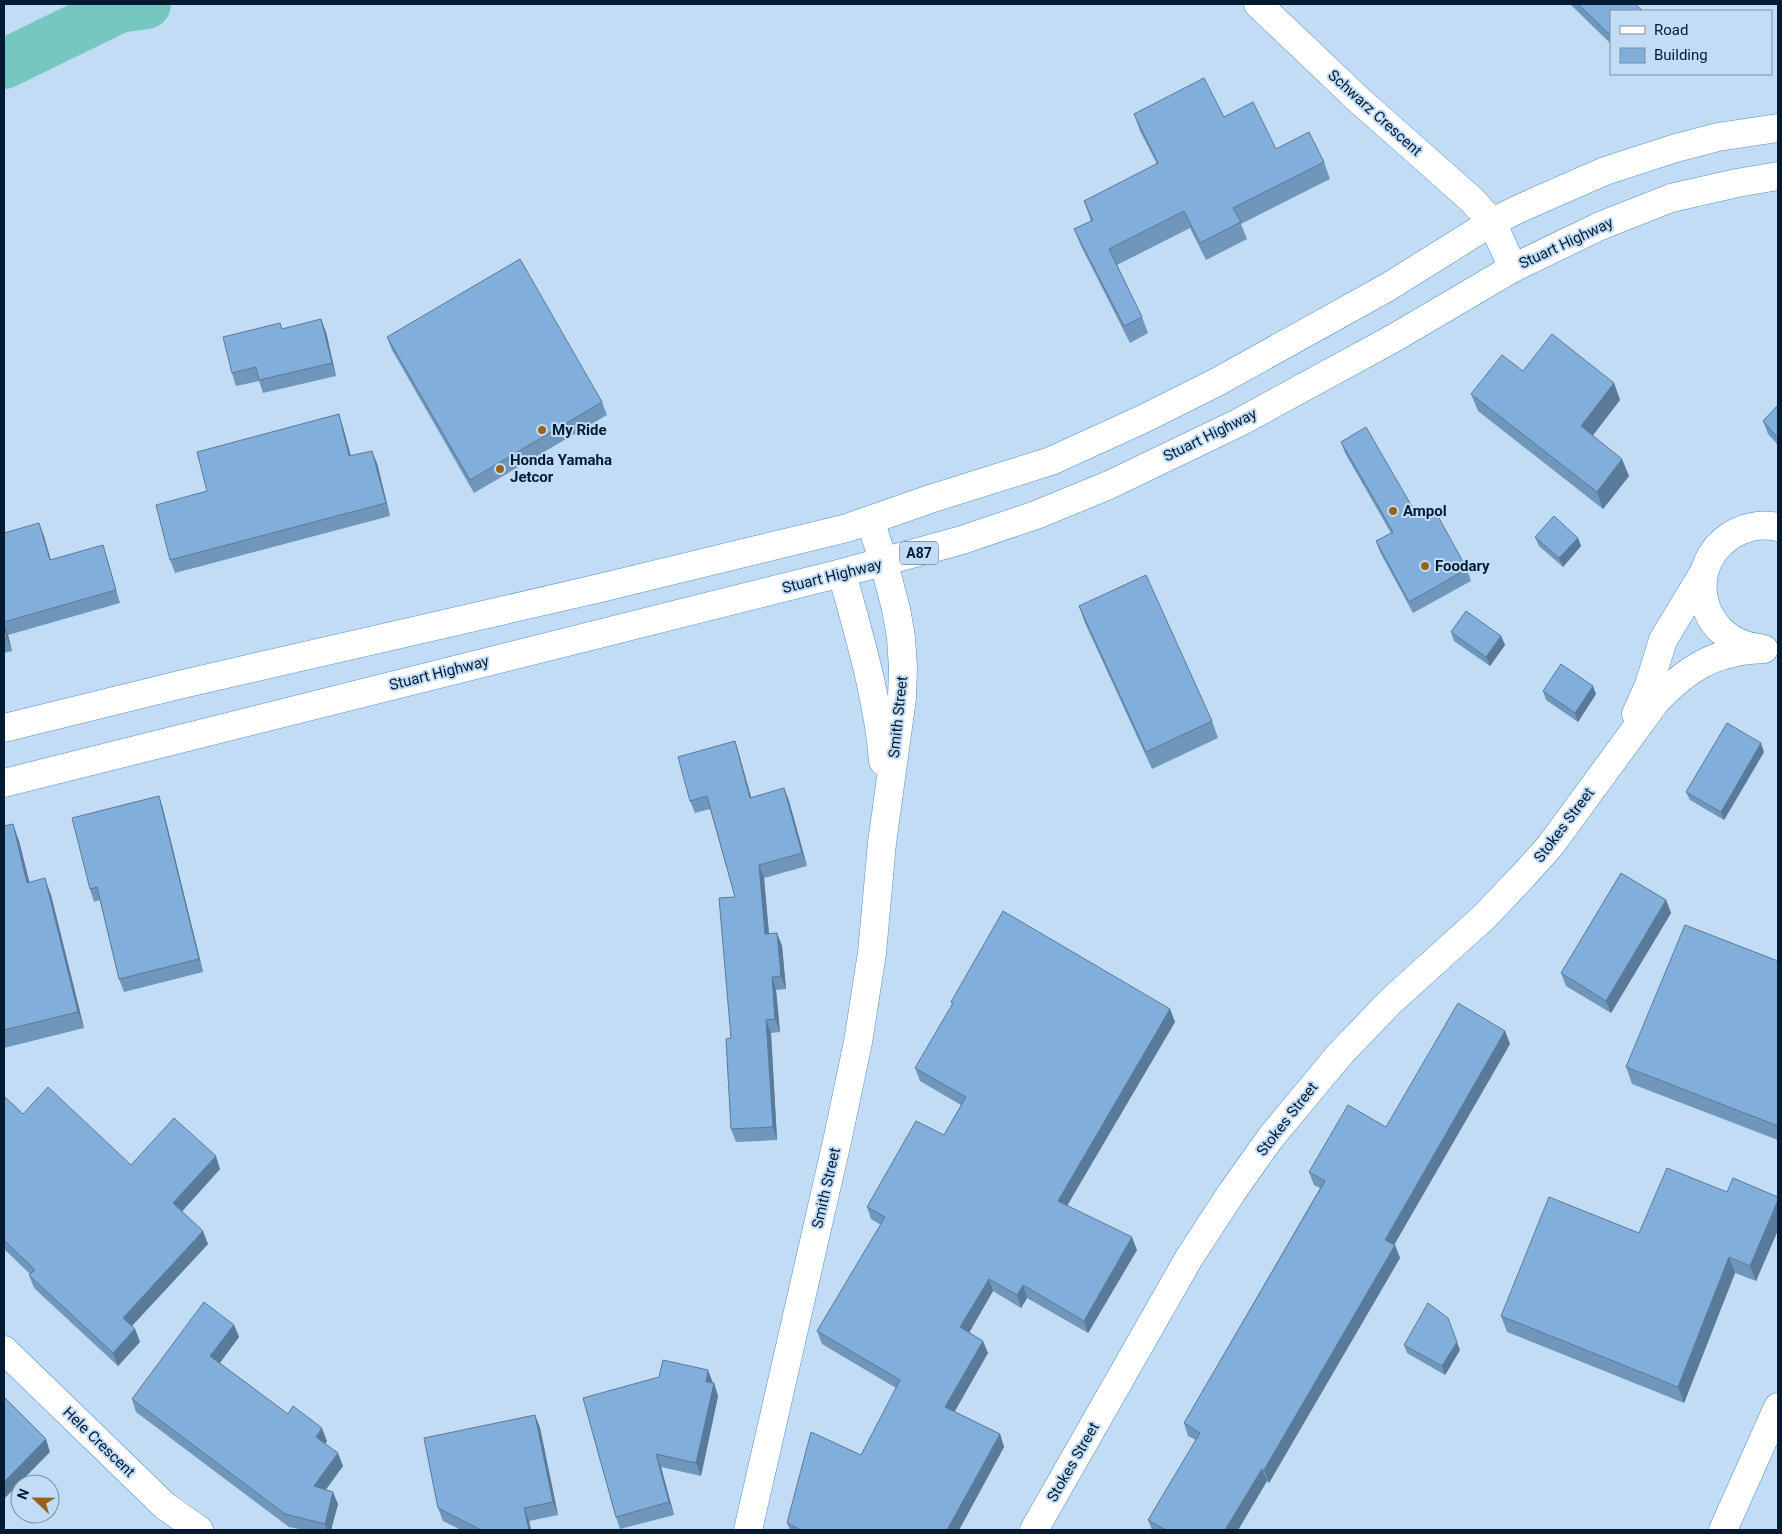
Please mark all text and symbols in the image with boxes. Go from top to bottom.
legend [1610,10,1772,75]
text: Road [1654,21,1688,39]
text: Building [1654,46,1708,64]
street label: Schwarz Crescent [1324,66,1426,160]
street label: Stuart Highway [1516,213,1616,273]
street label: Stuart Highway [1160,405,1260,465]
place label: My Ride [552,421,607,439]
marker: My Ride [536,424,548,436]
place label: Honda Yamaha Jetcor [510,451,612,486]
marker: Honda Yamaha Jetcor [494,463,506,475]
place label: Ampol [1403,502,1447,520]
marker: Ampol [1387,505,1399,517]
road number: A87 [900,542,938,564]
street label: Stuart Highway [780,555,884,597]
place label: Foodary [1435,557,1490,575]
marker: Foodary [1419,560,1431,572]
street label: Stuart Highway [387,652,491,694]
street label: Smith Street [885,675,911,759]
street label: Stokes Street [1530,784,1598,866]
street label: Stokes Street [1253,1078,1321,1159]
street label: Smith Street [808,1146,844,1230]
street label: Hele Crescent [59,1403,139,1481]
street label: Stokes Street [1043,1419,1103,1505]
north arrow [10,1474,60,1524]
text: N [14,1487,32,1502]

